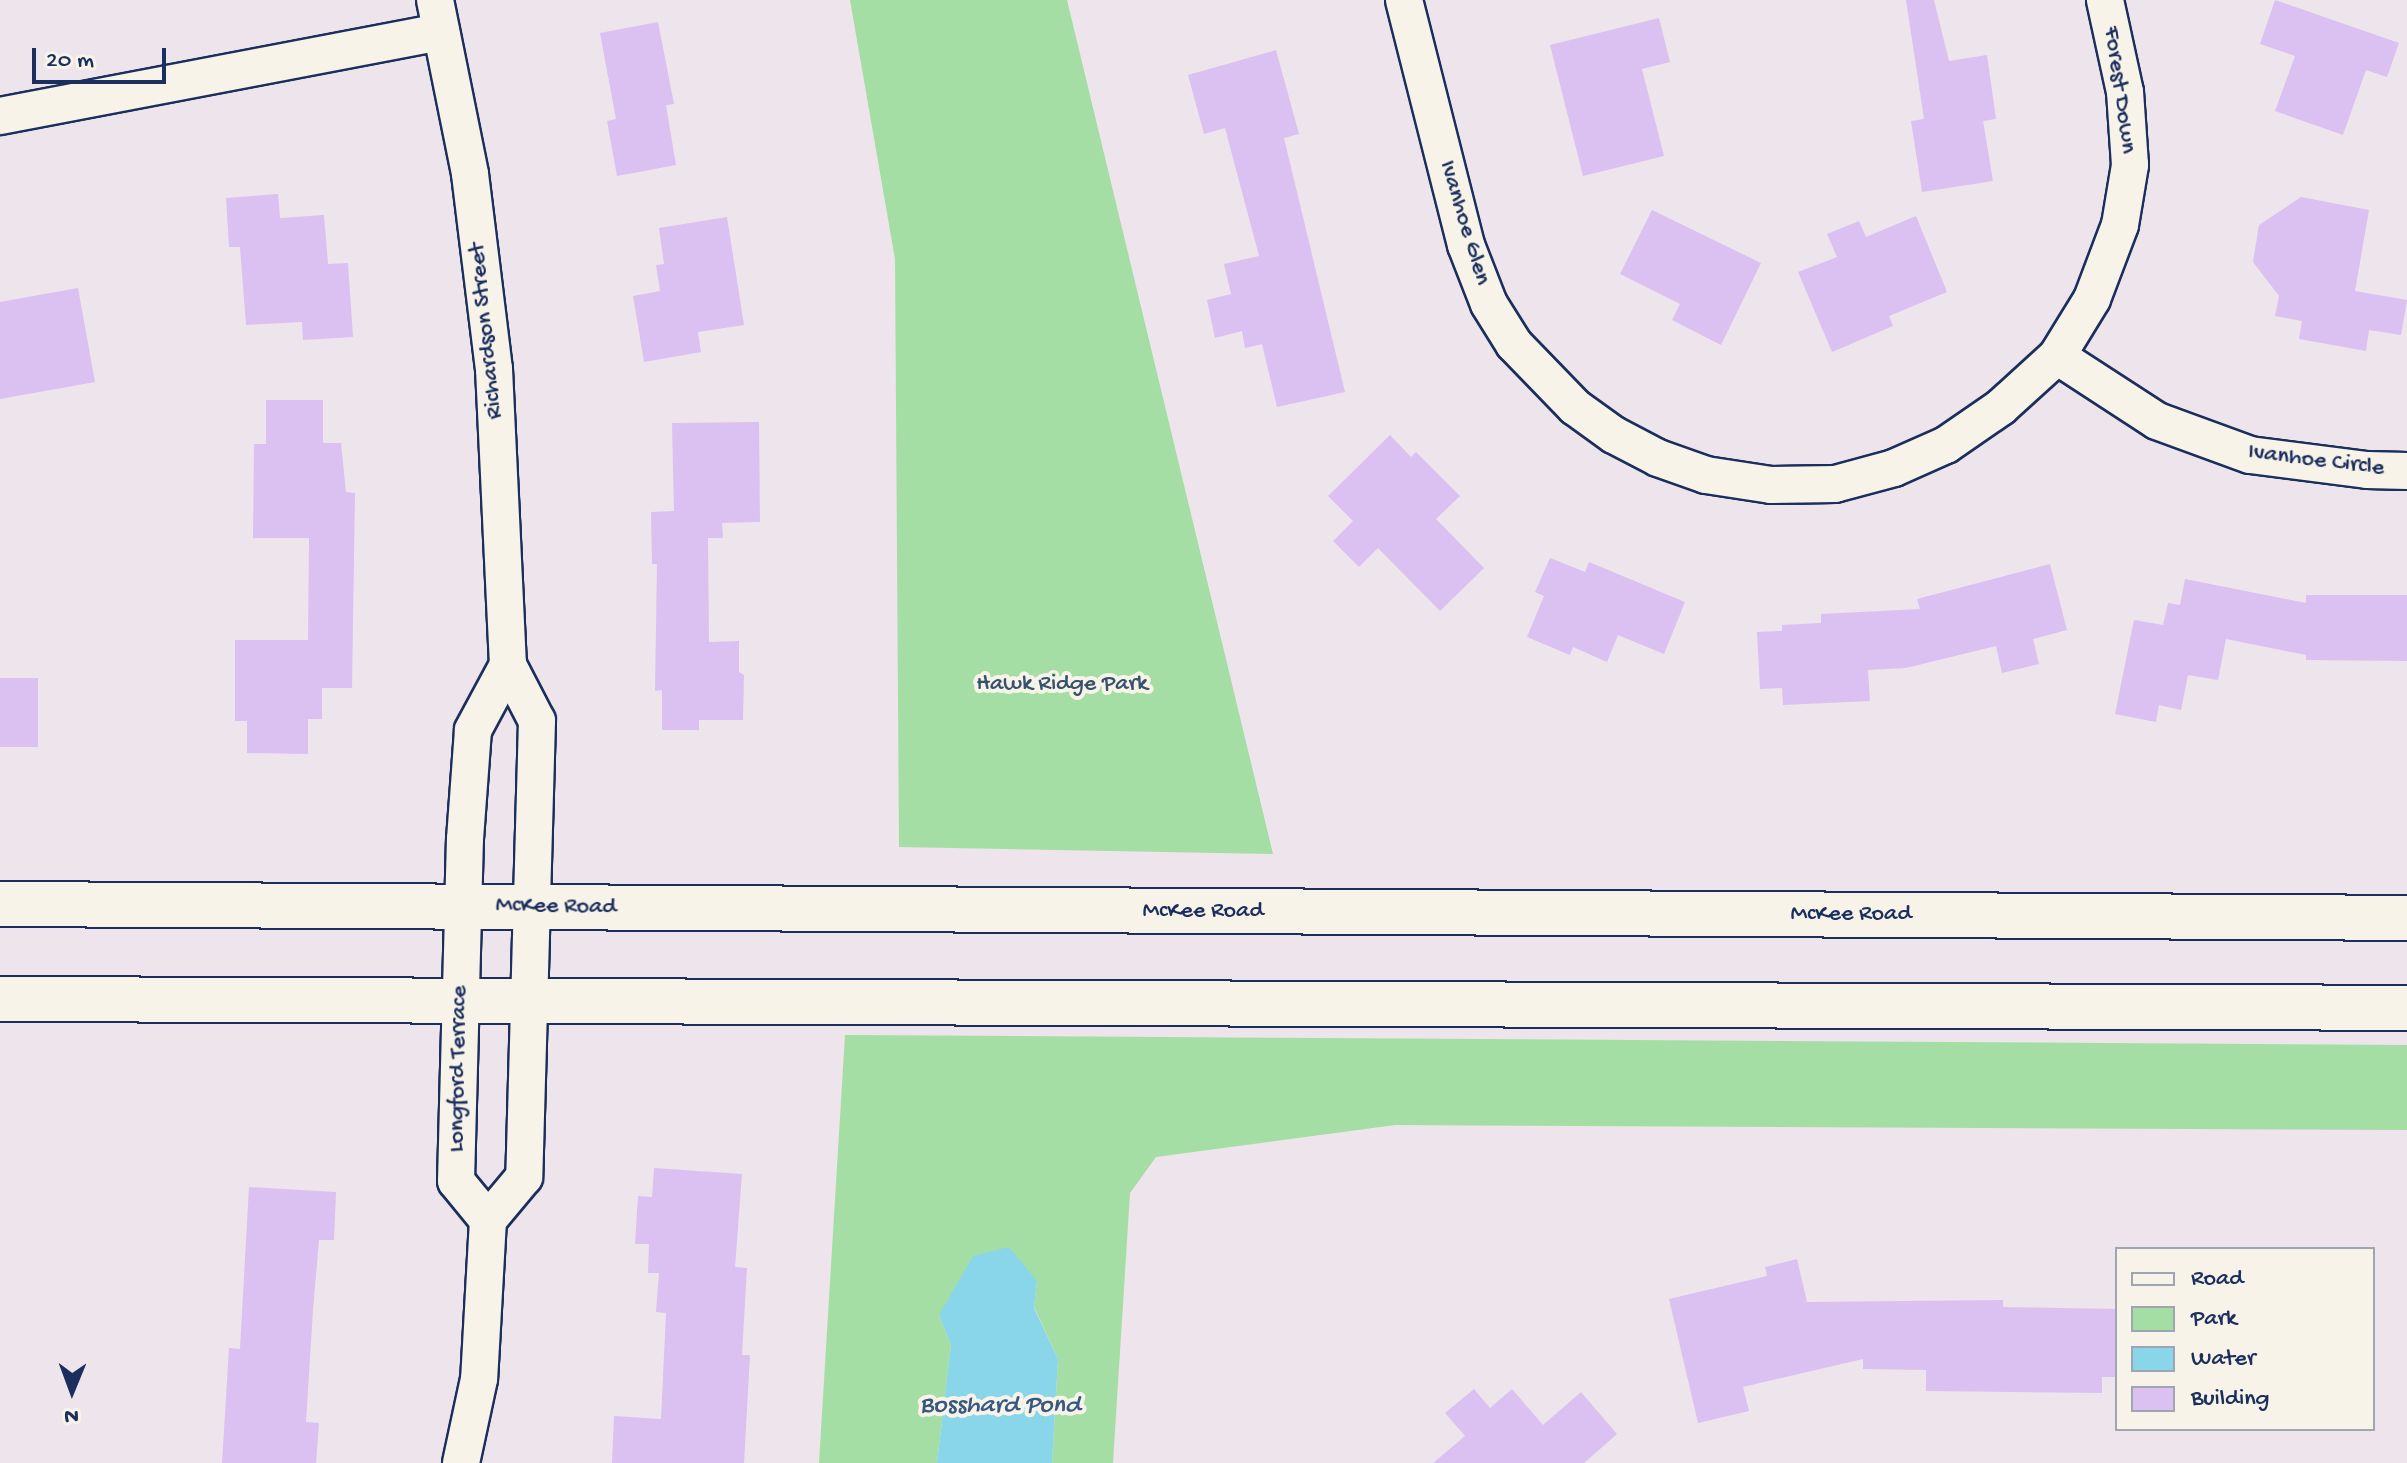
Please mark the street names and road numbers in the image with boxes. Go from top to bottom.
street label: Forest Down [2096,25,2142,155]
street label: Ivanhoe Glen [1431,157,1497,289]
street label: Richardson Street [463,241,511,421]
street label: Ivanhoe Circle [2246,438,2386,484]
street label: McKee Road [495,892,617,922]
street label: McKee Road [1143,898,1263,926]
street label: McKee Road [1791,901,1911,929]
street label: Longford Terrace [443,985,475,1153]

